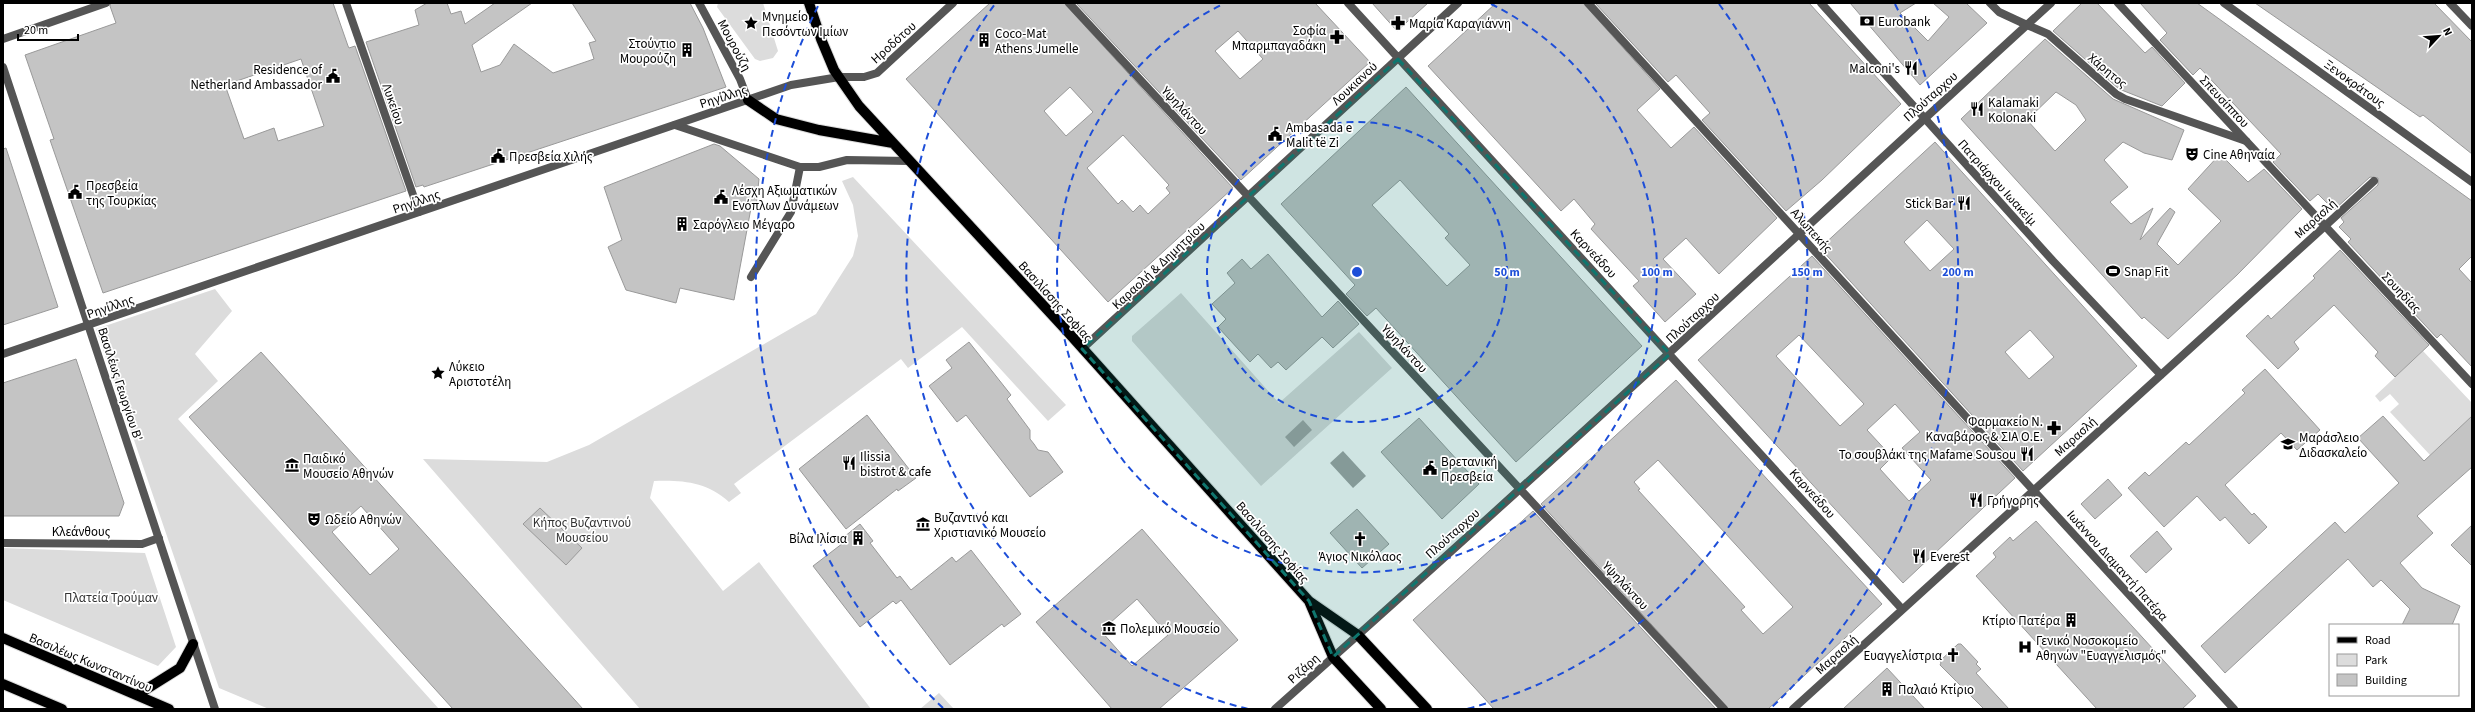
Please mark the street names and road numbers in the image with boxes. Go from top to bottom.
street label: Μουρούζη [713,16,755,75]
street label: Ηροδότου [867,17,920,68]
street label: Χάρητος [2084,49,2131,93]
street label: Ξενοκράτους [2320,56,2389,112]
street label: Λουκιανού [1328,58,1382,110]
street label: Πλούταρχου [1900,67,1962,126]
street label: Σπευσίππου [2195,72,2253,132]
street label: Λυκείου [378,81,408,127]
street label: Ρηγίλλης [697,81,750,113]
street label: Υψηλάντου [1156,82,1212,139]
street label: Πατριάρχου Ιωακείμ [1953,135,2041,230]
street label: Ρηγίλλης [390,185,443,218]
street label: Μαρασλή [2291,195,2341,243]
street label: Αλωπεκής [1786,204,1837,257]
street label: Καραολή & Δημητρίου [1108,218,1209,314]
street label: Καρνεάδου [1566,225,1621,282]
street label: Βασιλίσσης Σοφίας [1014,257,1097,346]
street label: Σουηδίας [2377,268,2425,318]
street label: Πλούταρχου [1662,288,1724,347]
street label: Ρηγίλλης [84,290,137,323]
street label: Υψηλάντου [1376,320,1432,377]
street label: Βασιλέως Γεωργίου Β' [93,325,147,443]
street label: Μαρασλή [2051,413,2101,461]
street label: Καρνεάδου [1785,465,1839,522]
street label: Βασιλίσσης Σοφίας [1232,498,1313,588]
street label: Πλούταρχου [1422,504,1484,563]
street label: Ιωάννου Διαμαντή Πατέρα [2062,506,2173,626]
street label: Κλεάνθους [52,523,111,541]
street label: Υψηλάντου [1597,557,1653,614]
street label: Βασιλέως Κωνσταντίνου [26,629,155,697]
street label: Μαρασλή [1812,631,1862,679]
street label: Ριζάρη [1284,650,1324,688]

